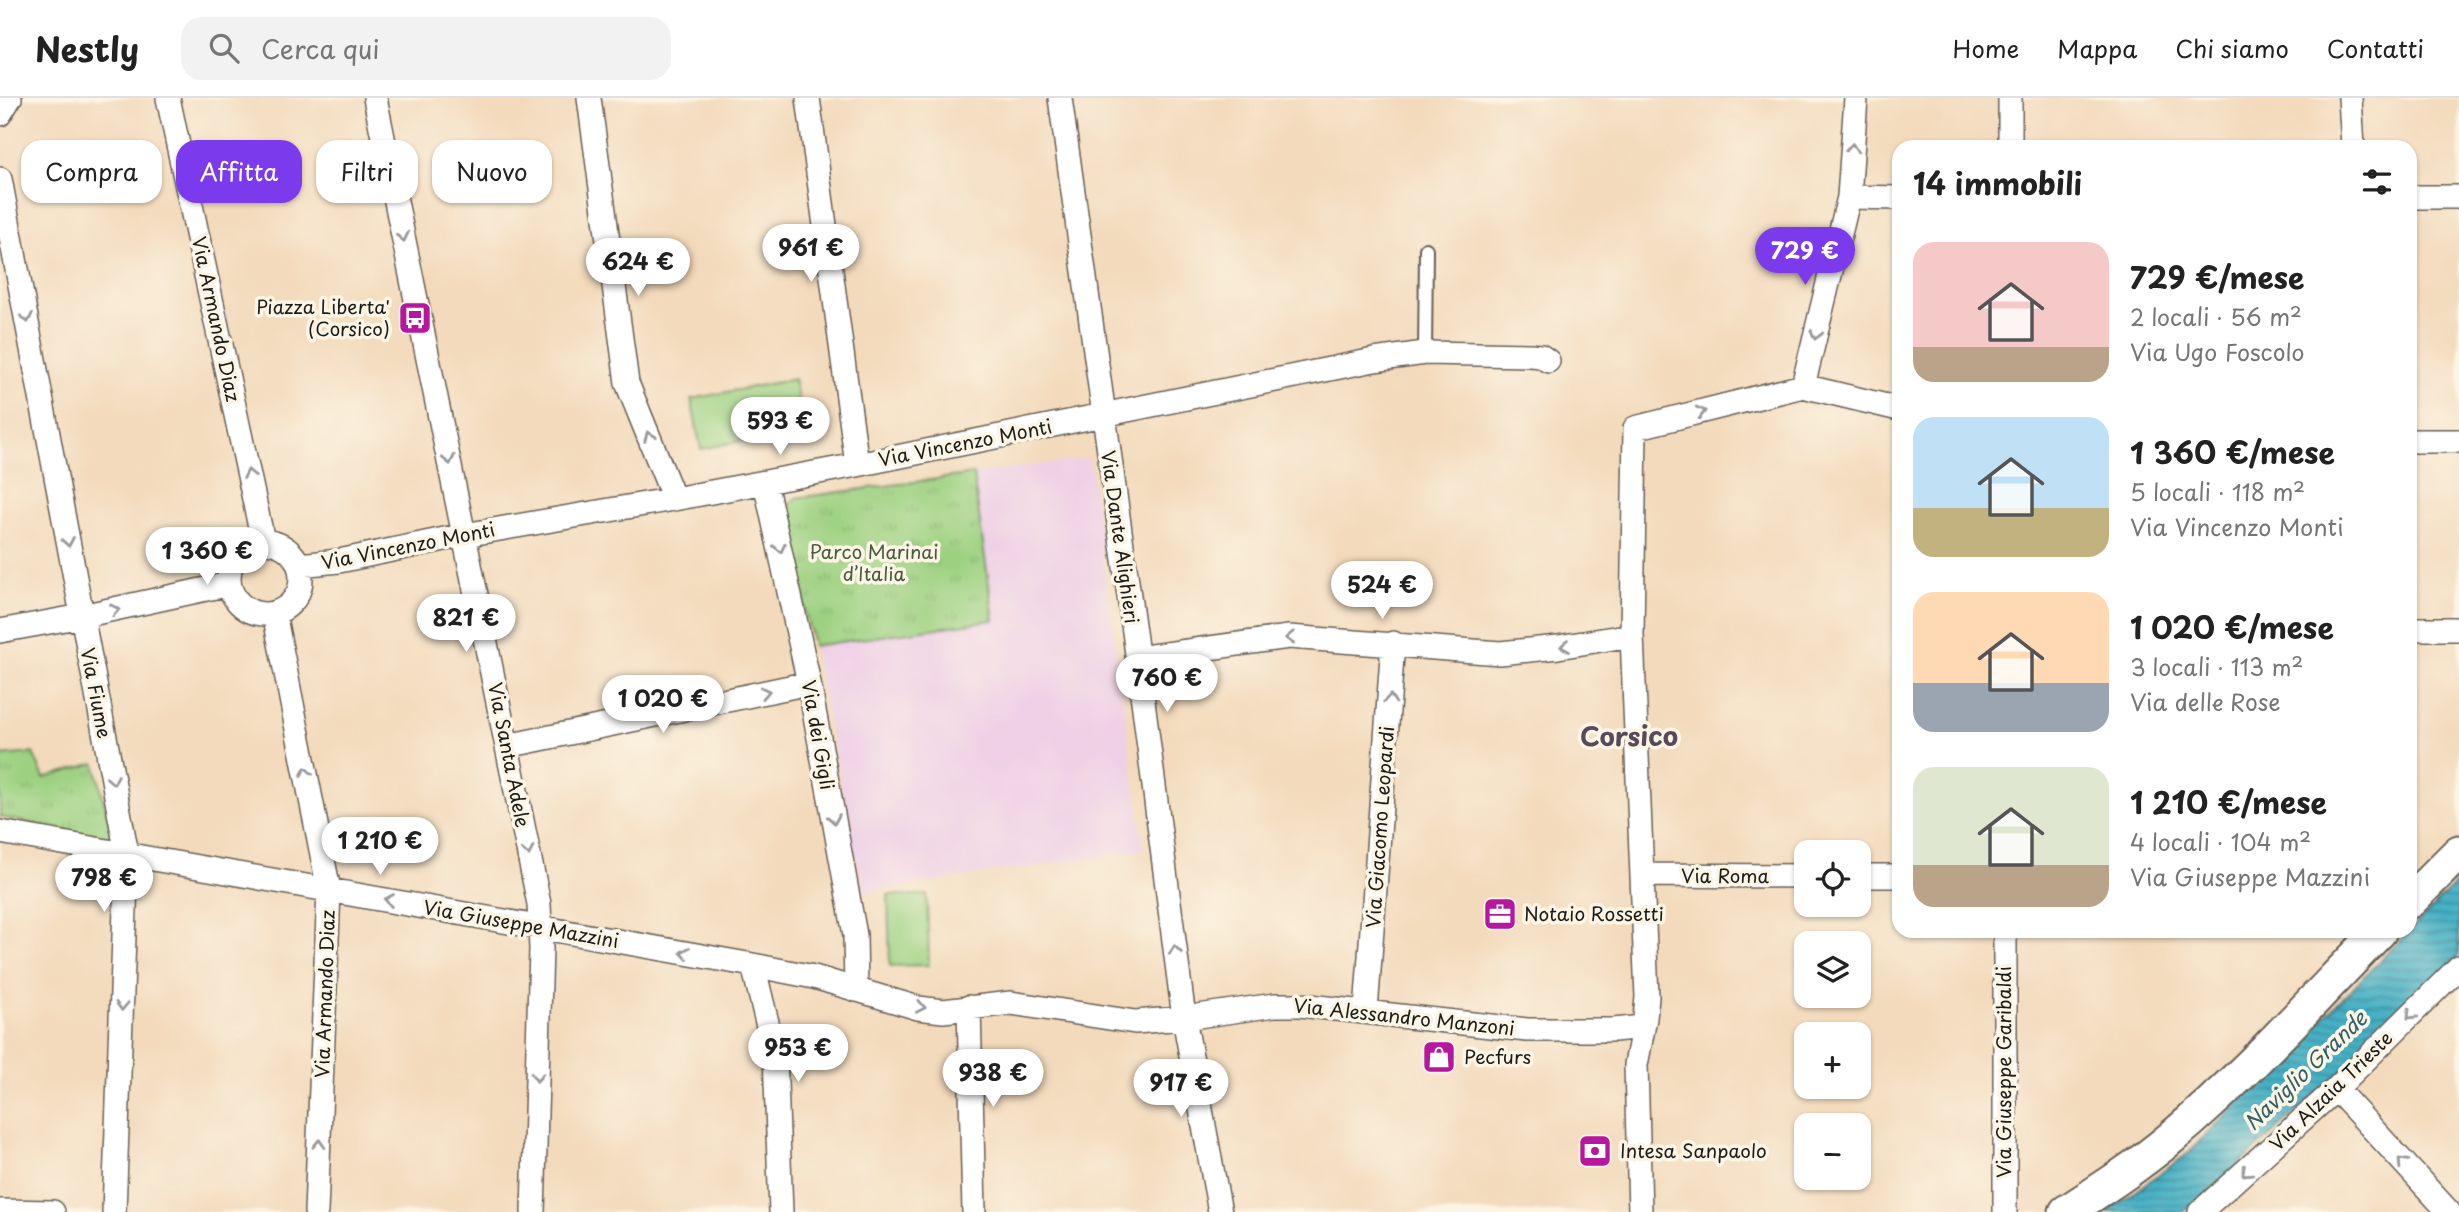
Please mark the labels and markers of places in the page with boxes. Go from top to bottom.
pin: 961 € [762,225,860,284]
pin: 729 € [1756,228,1854,287]
pin: 624 € [589,238,687,298]
place label: Piazza Liberta' (Corsico) [256,292,390,342]
bus stop icon: Piazza Liberta' (Corsico) [396,299,434,337]
pin: 593 € [731,398,829,457]
pin: 1 360 € [142,528,272,587]
pin: 524 € [1333,561,1431,621]
pin: 821 € [417,594,515,654]
pin: 760 € [1118,654,1216,714]
pin: 1 020 € [598,676,728,735]
pin: 1 210 € [315,818,445,877]
pin: 798 € [55,854,153,914]
office icon: Notaio Rossetti [1481,895,1519,933]
place label: Notaio Rossetti [1524,899,1664,927]
pin: 953 € [749,1024,847,1084]
shop icon: Pecfurs [1420,1038,1458,1076]
place label: Pecfurs [1464,1042,1531,1070]
pin: 938 € [944,1049,1042,1109]
pin: 917 € [1132,1060,1230,1119]
bank icon: Intesa Sanpaolo [1576,1132,1614,1170]
place label: Intesa Sanpaolo [1620,1136,1767,1164]

